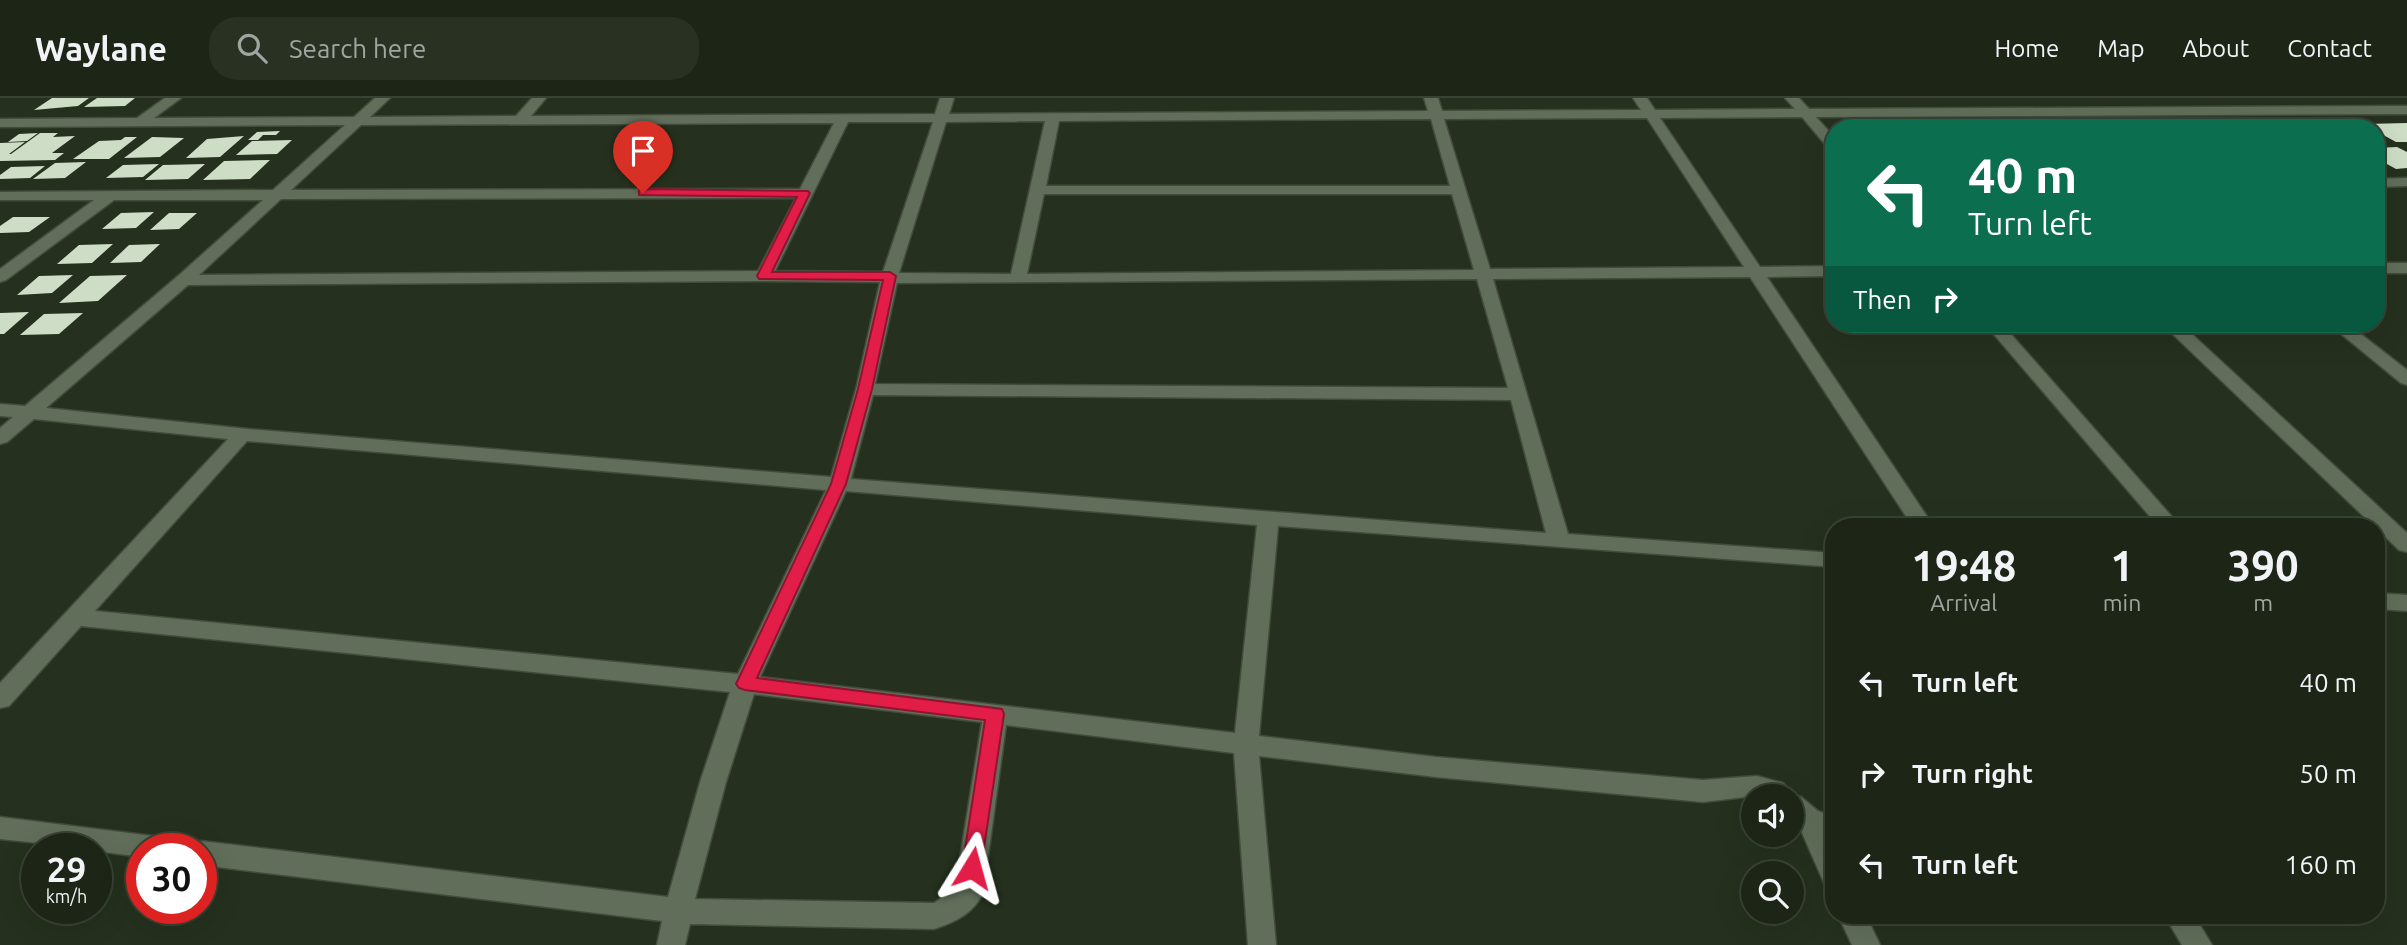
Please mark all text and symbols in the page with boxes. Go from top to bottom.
search box [209,17,699,80]
icon: search [233,29,271,67]
text: Waylane [35,30,167,67]
text: Search here [289,34,426,63]
text: Home [1994,35,2059,62]
text: Map [2097,35,2144,62]
text: About [2182,35,2249,62]
text: Contact [2287,35,2372,62]
pin [613,121,673,193]
icon: arrive [624,132,662,170]
icon: left [1853,147,1944,238]
text: 40 m [1968,147,2077,202]
text: Turn left [1968,205,2092,241]
icon: right [1926,280,1964,318]
text: Then [1853,285,1912,314]
text: 19:48 [1911,542,2016,589]
text: 1 [2110,542,2134,589]
text: 390 [2228,542,2299,589]
text: Arrival [1930,590,1997,615]
text: min [2103,590,2141,615]
text: m [2253,590,2273,615]
icon: left [1853,664,1891,702]
text: Turn left [1912,668,2018,697]
text: 40 m [2299,668,2357,697]
icon: right [1853,755,1891,793]
text: Turn right [1912,759,2033,788]
text: 50 m [2299,759,2357,788]
map controls [1741,784,1804,924]
button: sound [1741,784,1804,847]
position arrow [935,831,1009,905]
speed limit sign: 30 [126,833,217,924]
icon: left [1853,846,1891,884]
text: 29 [47,849,86,889]
text: Turn left [1912,850,2018,879]
text: 160 m [2285,850,2357,879]
button: search [1741,861,1804,924]
text: km/h [46,886,87,906]

